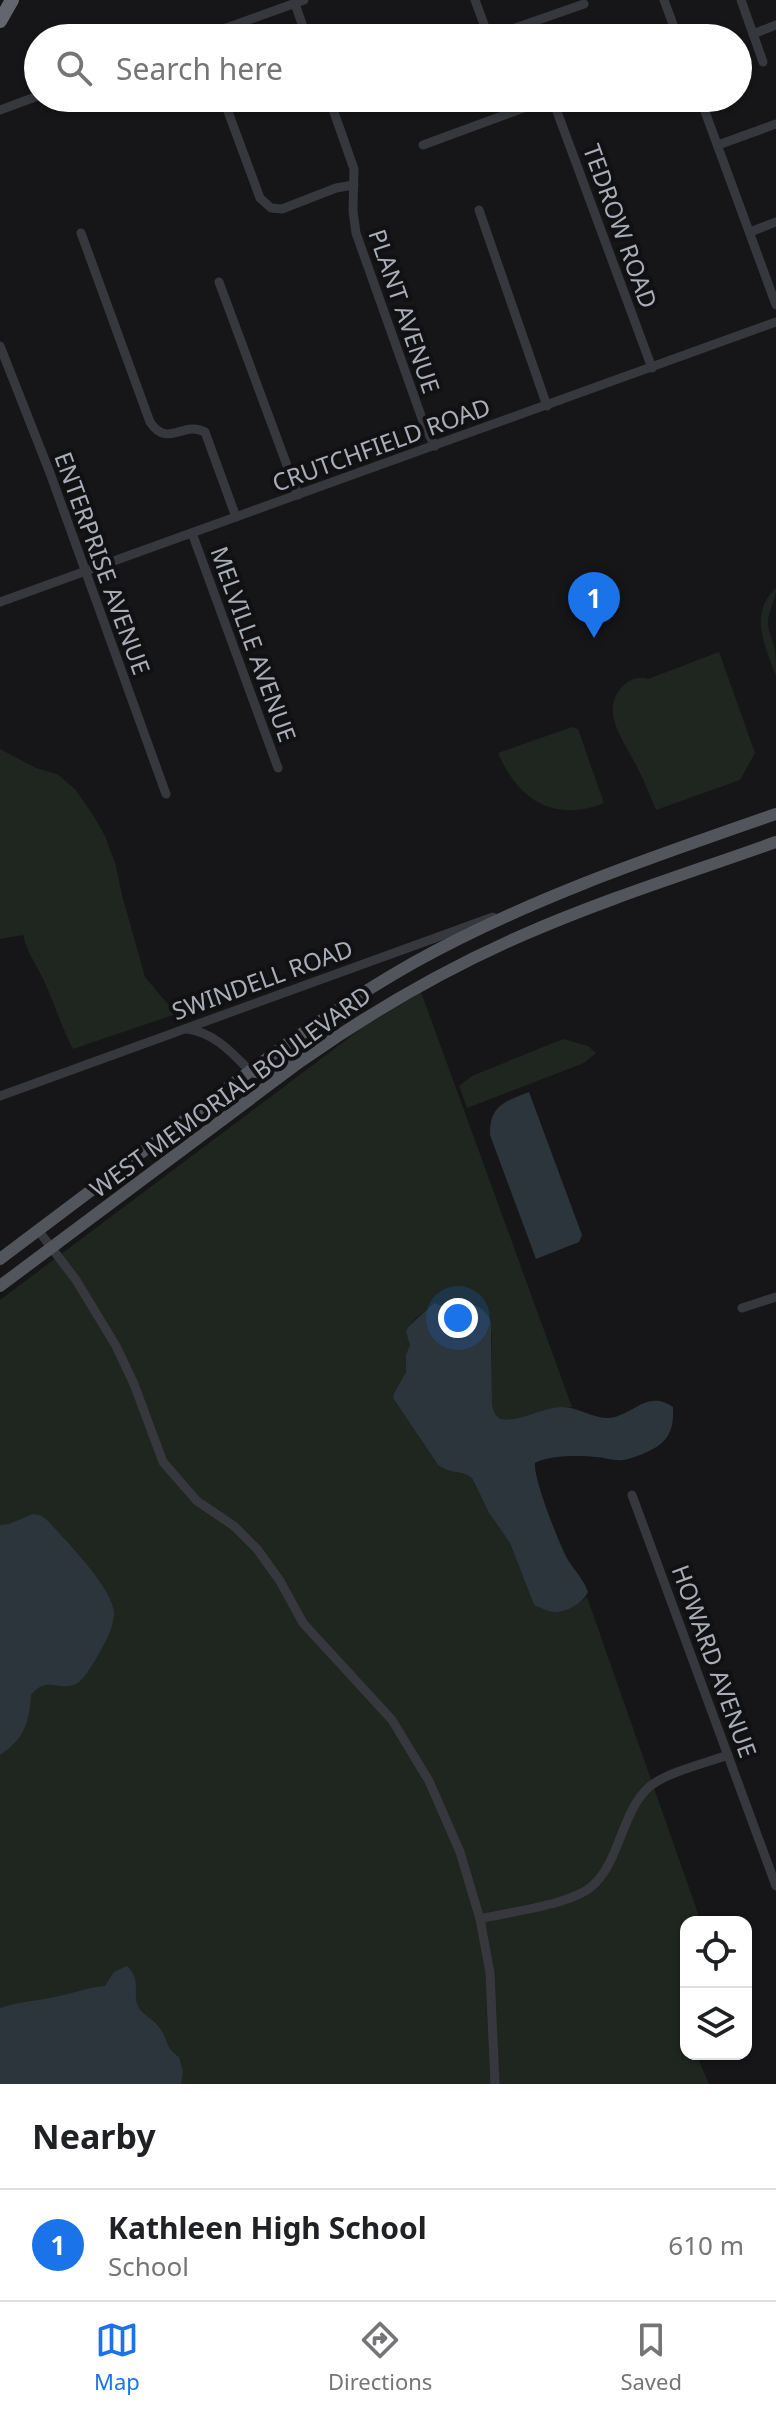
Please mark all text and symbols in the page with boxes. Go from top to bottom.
search box [24,24,752,112]
icon: search [52,46,96,90]
text: Search here [116,48,283,89]
street label: TEDROW ROAD [576,139,666,313]
street label: PLANT AVENUE [361,225,449,397]
street label: CRUTCHFIELD ROAD [267,389,495,499]
street label: ENTERPRISE AVENUE [47,447,159,679]
street label: MELVILLE AVENUE [203,542,305,746]
pin: 1 [568,572,620,638]
street label: SWINDELL ROAD [167,931,357,1027]
street label: WEST MEMORIAL BOULEVARD [83,978,377,1204]
your location [438,1298,478,1338]
street label: HOWARD AVENUE [665,1560,765,1762]
map controls [680,1916,752,2060]
button: locate [680,1916,752,1988]
button: layers [680,1988,752,2060]
text: Nearby [32,2113,156,2159]
text: Kathleen High School [108,2207,427,2248]
text: 1 [51,2227,65,2263]
text: 610 m [668,2227,744,2263]
text: School [108,2248,189,2284]
tab: Map [94,2318,140,2396]
tab: Directions [328,2318,432,2396]
tab: Saved [620,2318,682,2396]

